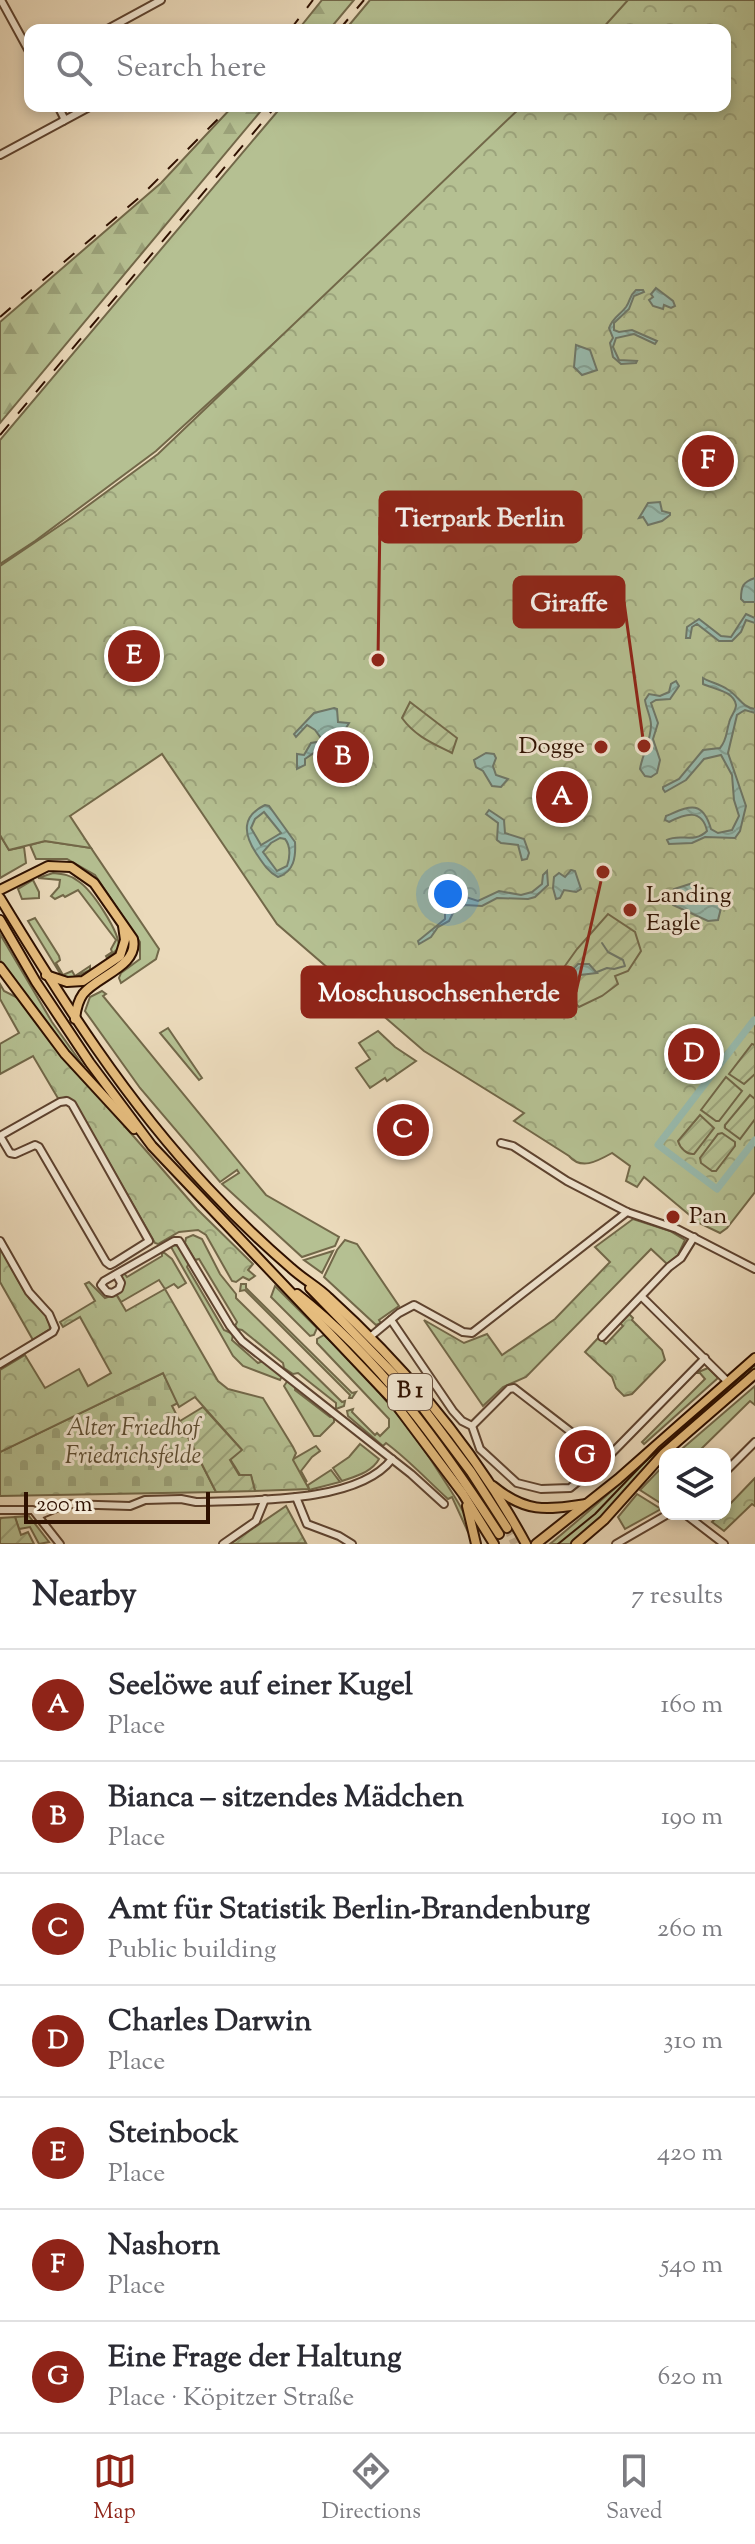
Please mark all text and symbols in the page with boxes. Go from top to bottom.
search box [24,24,731,112]
icon: search [52,46,96,90]
text: Search here [116,47,266,90]
pin: F [682,431,734,491]
callout: Tierpark Berlin [380,492,581,542]
text: Tierpark Berlin [395,501,565,538]
callout: Giraffe [514,577,624,627]
text: Giraffe [530,586,608,623]
pin: E [108,626,160,686]
pin: B [317,727,369,787]
place label: Dogge [518,730,585,764]
marker: Dogge [592,738,610,756]
pin: A [536,767,588,827]
your location [428,874,468,914]
place label: Landing Eagle [646,879,732,941]
marker: Landing Eagle [621,901,639,919]
callout: Moschusochsenherde [302,967,576,1017]
text: Moschusochsenherde [318,976,560,1013]
pin: D [668,1024,720,1084]
pin: C [377,1100,429,1160]
place label: Pan [689,1200,727,1234]
marker: Pan [664,1208,682,1226]
road number: B 1 [388,1374,432,1410]
park label: Alter Friedhof Friedrichsfelde [65,1412,203,1474]
pin: G [559,1426,611,1486]
map controls [659,1448,731,1520]
button: layers [659,1448,731,1520]
scale bar [24,1488,210,1524]
text: 200 m [36,1490,92,1522]
text: Nearby [32,1572,137,1621]
text: 7 results [631,1578,723,1615]
text: Seelöwe auf einer Kugel [108,1665,413,1708]
text: A [47,1687,69,1724]
text: 160 m [660,1687,723,1724]
text: Place [108,1708,165,1745]
text: Bianca – sitzendes Mädchen [108,1777,464,1820]
text: B [50,1799,66,1836]
text: 190 m [661,1799,723,1836]
text: Place [108,1820,165,1857]
text: Amt für Statistik Berlin-Brandenburg [108,1889,590,1932]
text: C [48,1911,68,1948]
text: 260 m [657,1911,723,1948]
text: Public building [108,1932,276,1969]
text: Charles Darwin [108,2001,312,2044]
text: D [48,2023,68,2060]
text: 310 m [663,2023,723,2060]
text: Place [108,2044,165,2081]
text: Steinbock [108,2113,239,2156]
text: E [50,2135,66,2172]
text: 420 m [657,2135,723,2172]
text: Place [108,2156,165,2193]
text: Nashorn [108,2225,220,2268]
text: F [51,2247,65,2284]
text: 540 m [660,2247,723,2284]
text: Place [108,2268,165,2305]
text: Eine Frage der Haltung [108,2337,402,2380]
text: G [47,2359,69,2396]
text: 620 m [657,2359,723,2396]
text: Place · Köpitzer Straße [108,2380,354,2417]
tab: Map [93,2449,137,2529]
tab: Directions [322,2449,421,2529]
tab: Saved [606,2449,662,2529]

